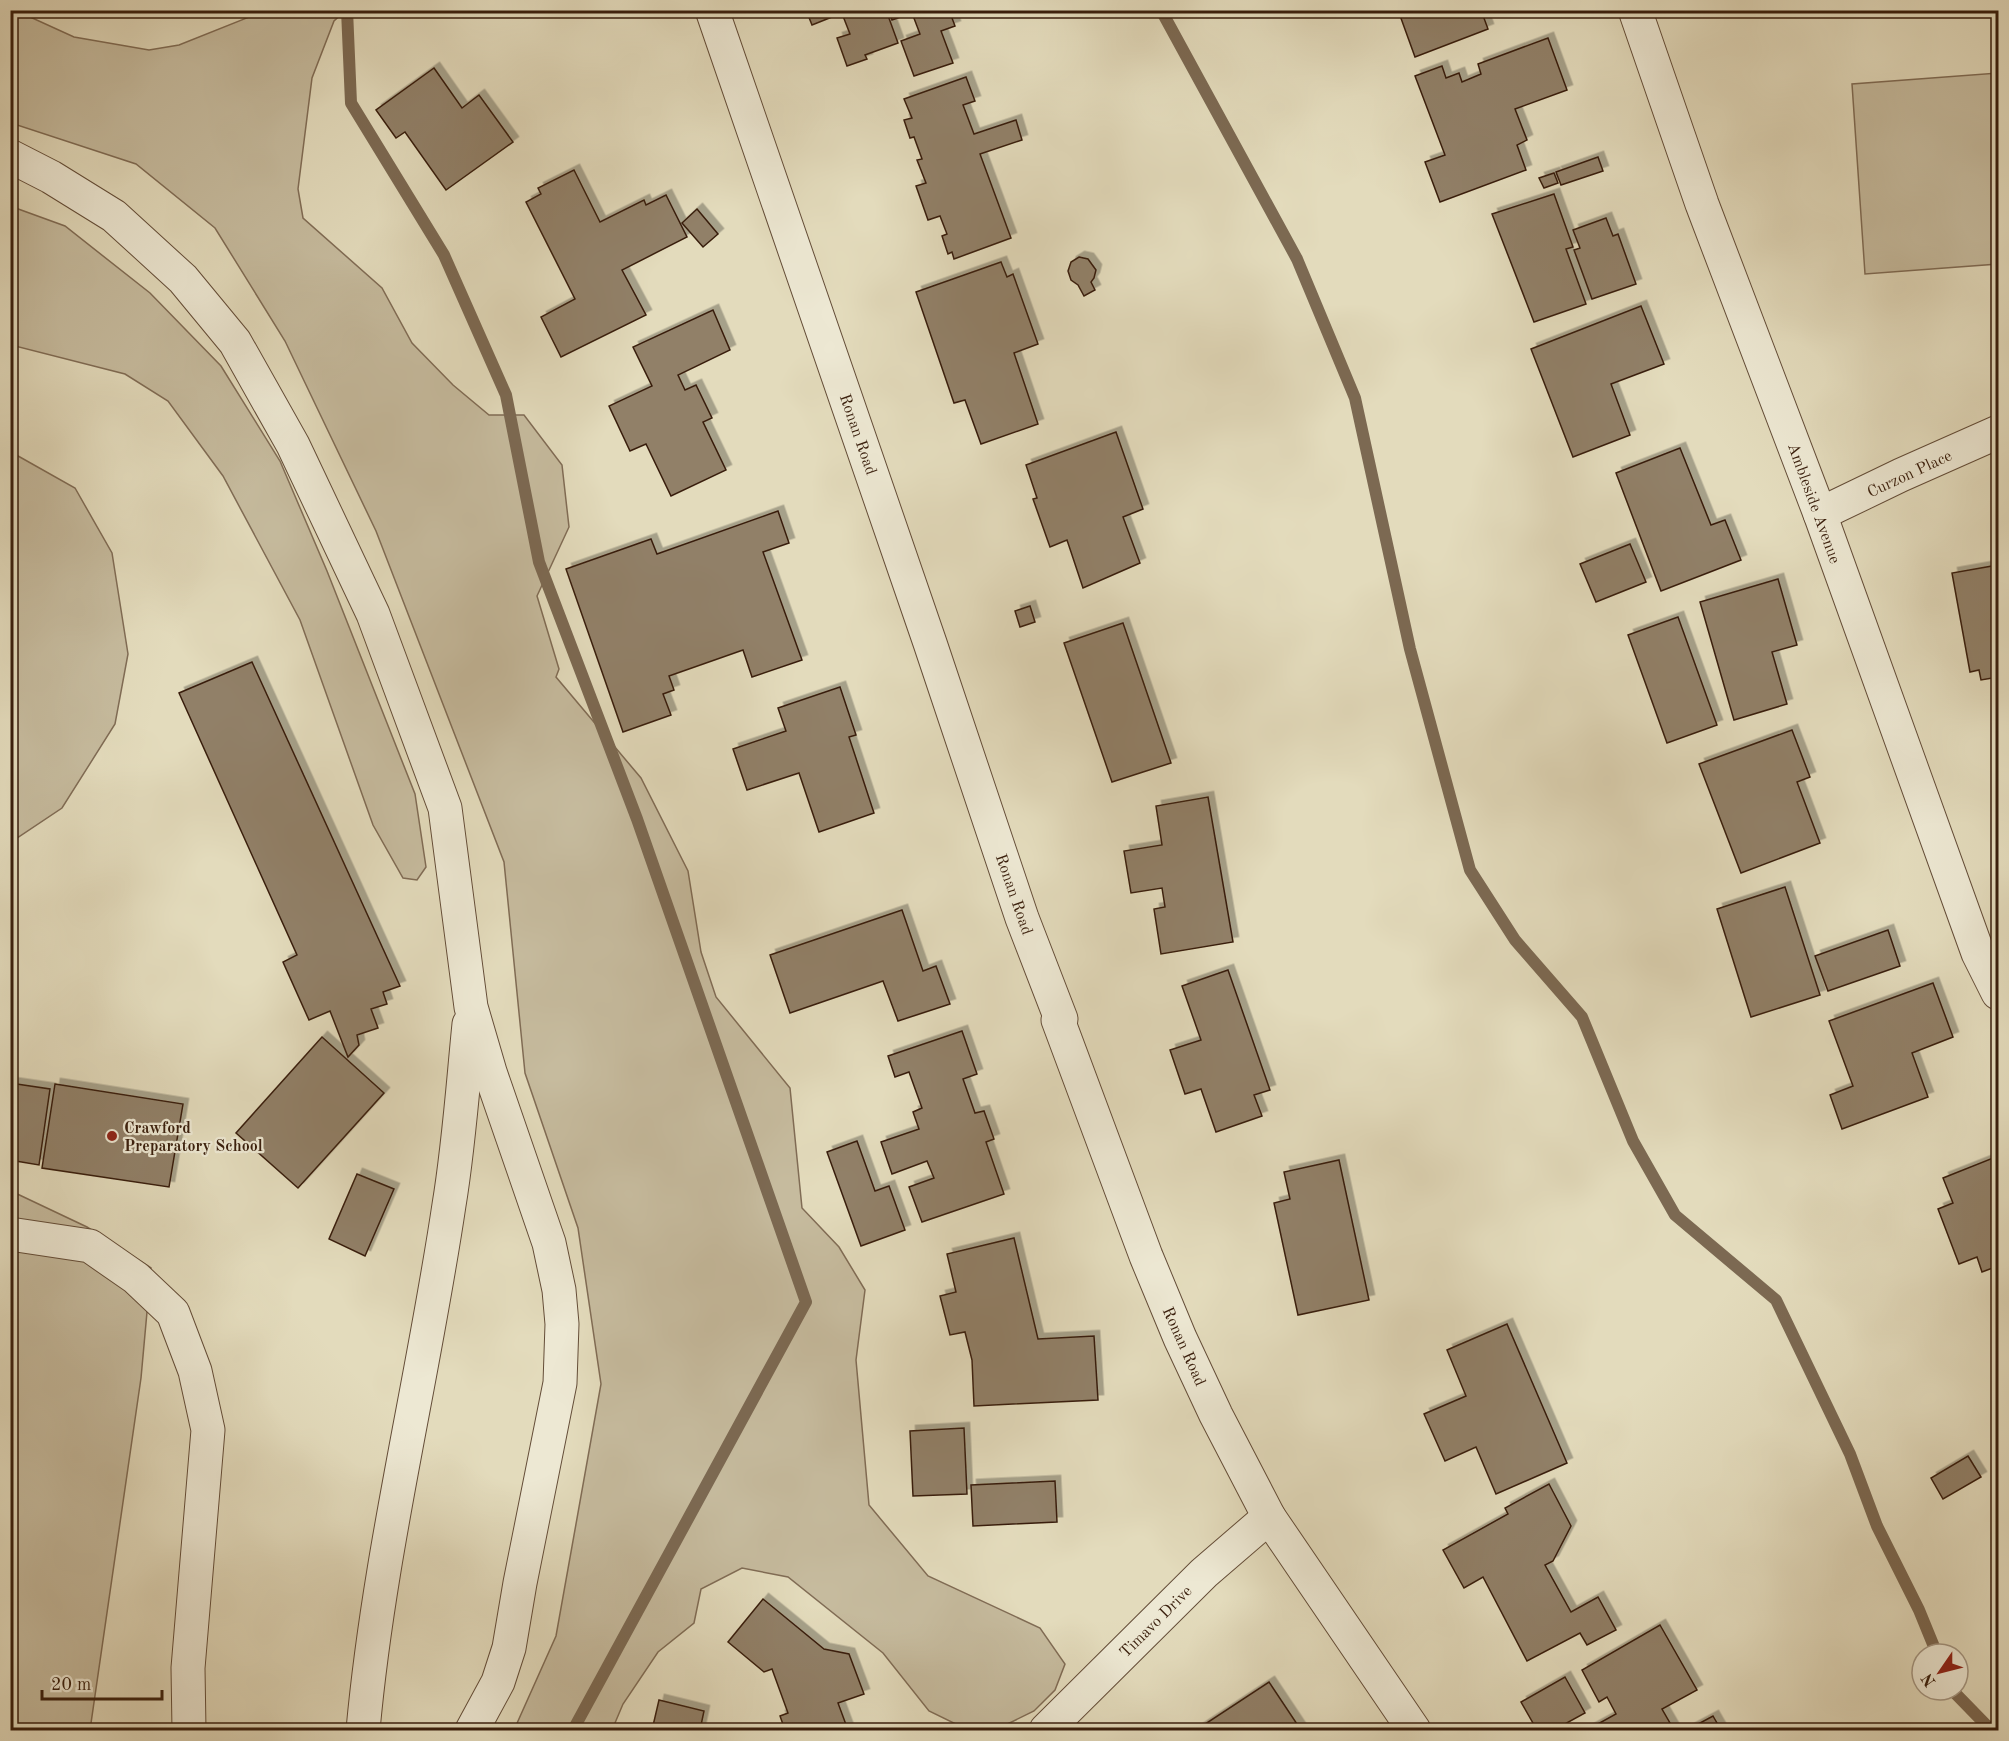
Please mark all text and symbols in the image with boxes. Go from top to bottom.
street label: Ronan Road [836,392,878,477]
street label: Ambleside Avenue [1784,441,1842,566]
street label: Curzon Place [1865,448,1955,501]
street label: Ronan Road [992,852,1034,937]
place label: Crawford Preparatory School [124,1121,263,1155]
marker: Crawford Preparatory School [105,1129,119,1143]
street label: Ronan Road [1159,1305,1208,1389]
street label: Timavo Drive [1117,1583,1195,1661]
north arrow [1910,1642,1970,1702]
scale bar [42,1663,162,1701]
text: N [1919,1669,1939,1689]
text: 20 m [51,1676,91,1694]

